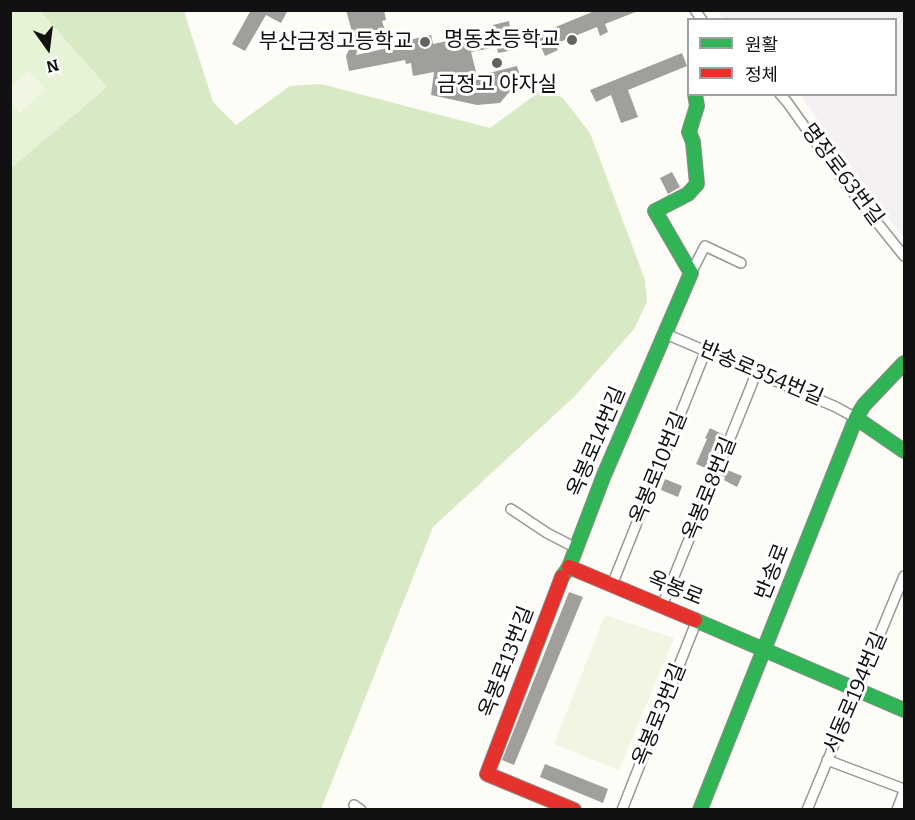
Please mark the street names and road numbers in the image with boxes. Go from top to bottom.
street label: 명장로63번길 [796,119,888,231]
street label: 반송로354번길 [695,337,827,411]
street label: 옥봉로14번길 [562,383,632,501]
street label: 옥봉로10번길 [625,408,693,528]
street label: 옥봉로8번길 [678,434,742,544]
street label: 반송로 [751,540,795,604]
street label: 옥봉로 [643,566,707,612]
street label: 옥봉로13번길 [474,603,540,721]
street label: 서동로194번길 [819,628,893,758]
street label: 옥봉로3번길 [628,660,692,770]

